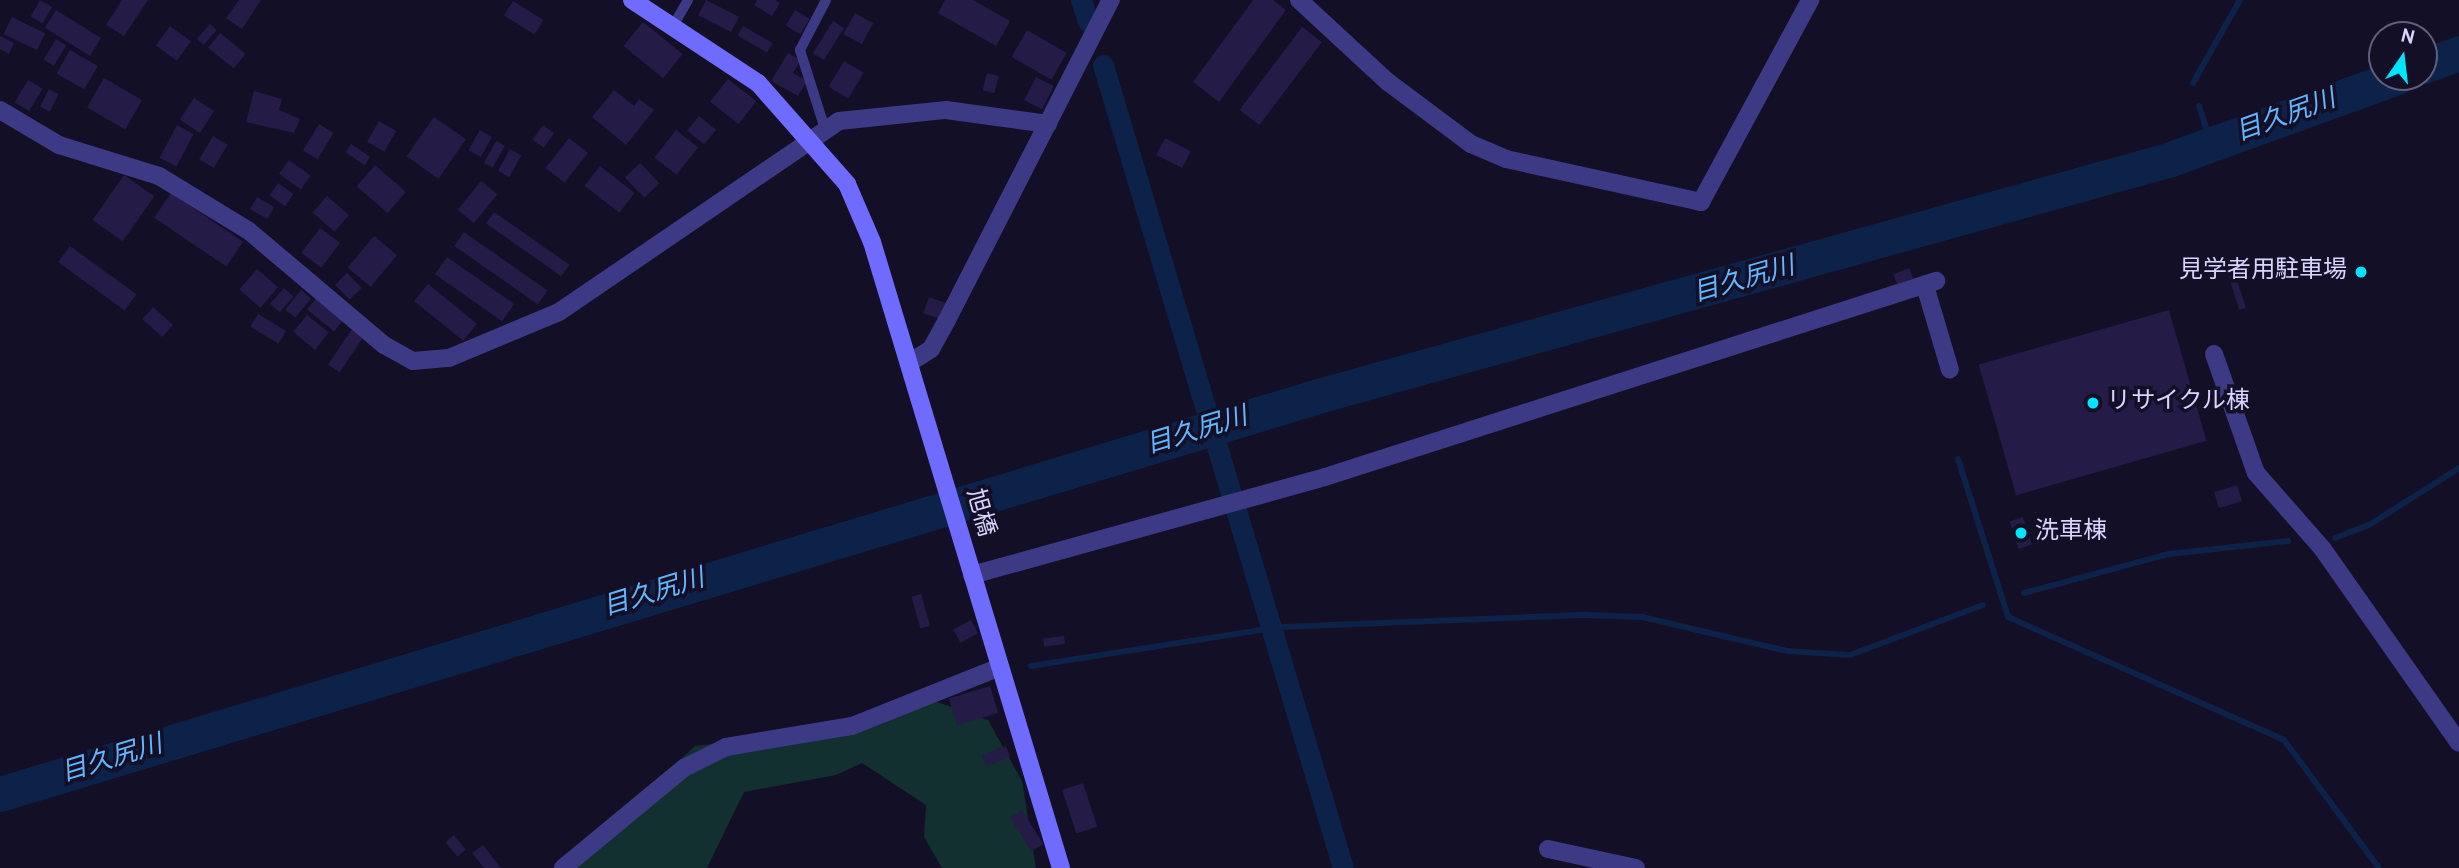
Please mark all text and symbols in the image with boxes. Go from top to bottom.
north arrow [2368,21,2438,91]
text: N [2398,24,2417,51]
water label: 目久尻川 [2232,85,2340,149]
water label: 目久尻川 [1690,252,1798,310]
place label: 見学者用駐車場 [2179,258,2347,286]
marker: 見学者用駐車場 [2353,264,2369,280]
place label: リサイクル棟 [2107,389,2251,417]
marker: リサイクル棟 [2085,395,2101,411]
water label: 目久尻川 [1143,402,1251,462]
street label: 旭橋 [959,486,999,540]
place label: 洗車棟 [2035,519,2107,547]
marker: 洗車棟 [2013,525,2029,541]
water label: 目久尻川 [600,564,708,624]
water label: 目久尻川 [58,730,166,790]

